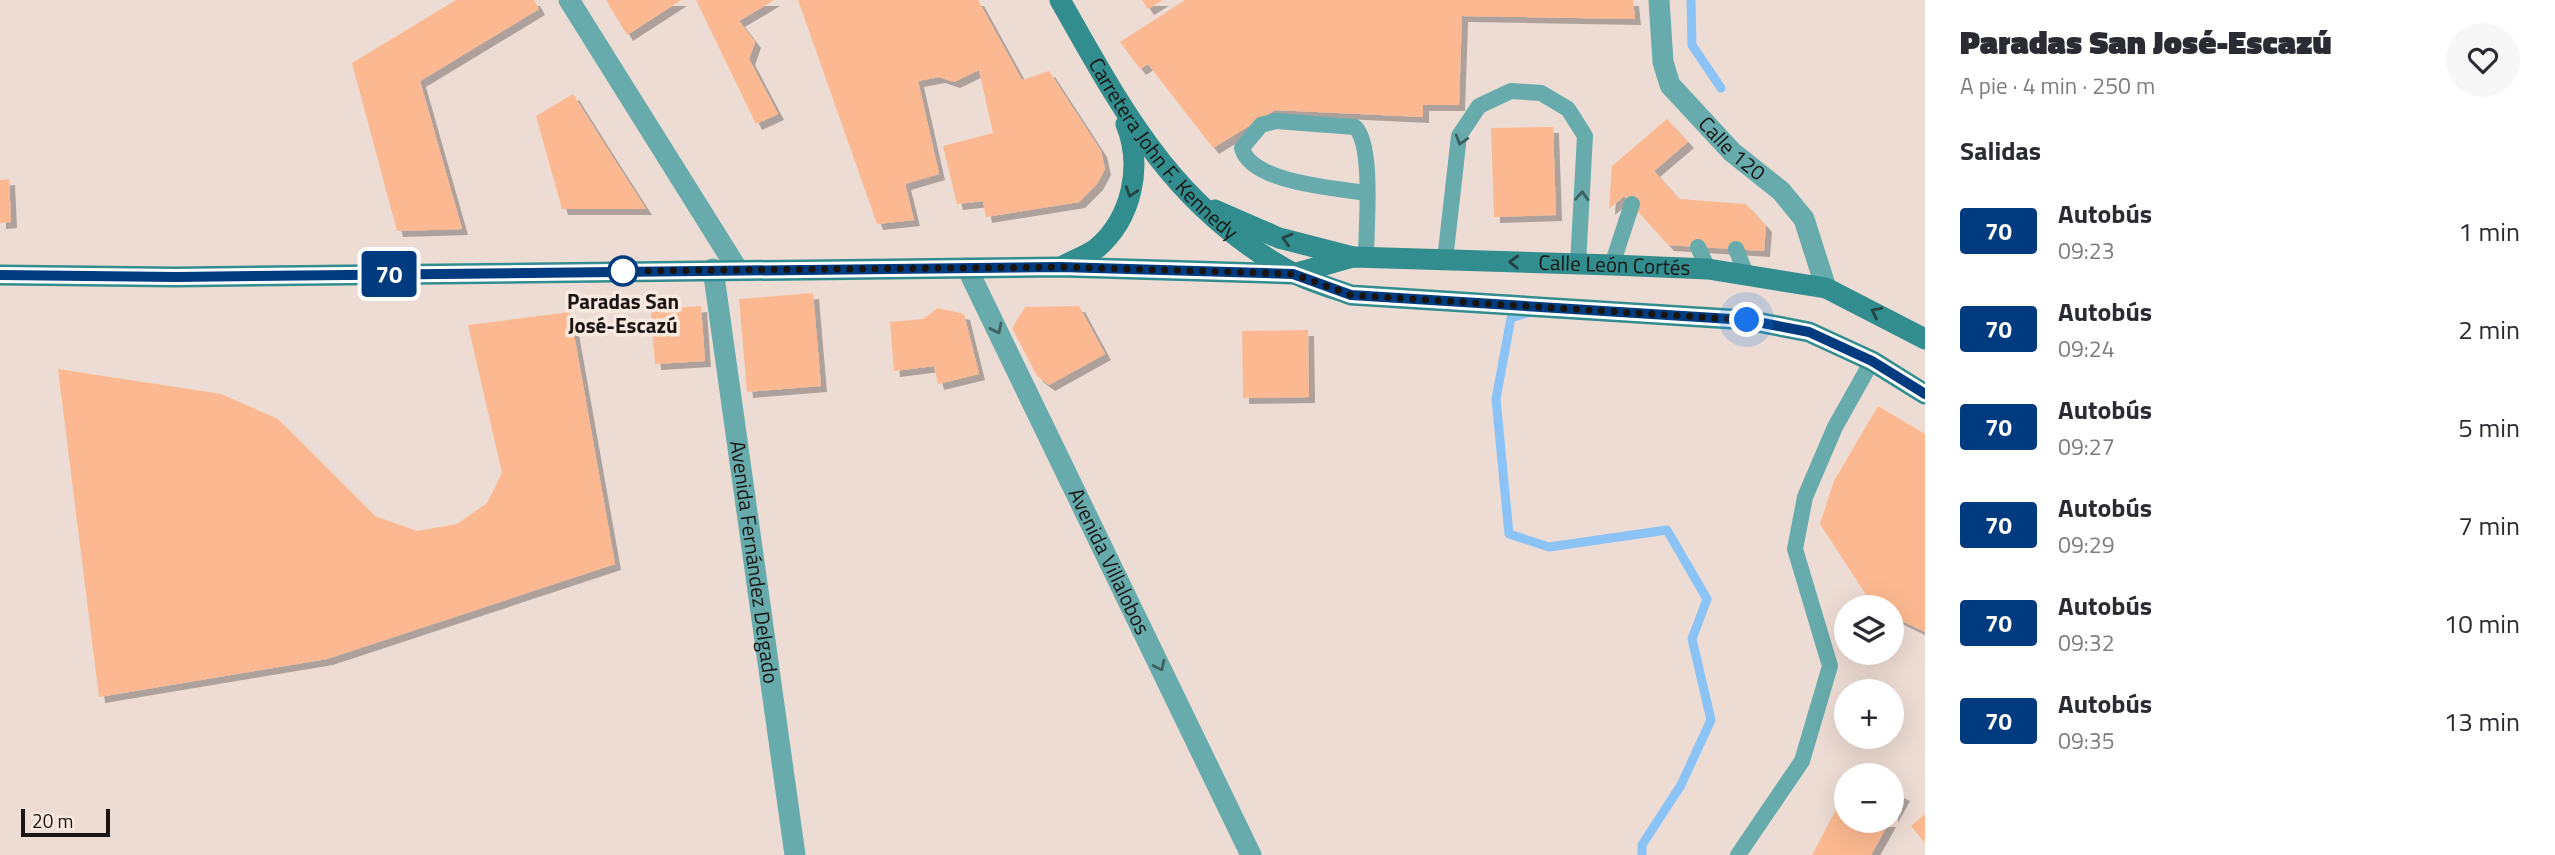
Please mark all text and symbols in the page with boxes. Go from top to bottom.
text: Paradas San José-Escazú [1960,17,2332,67]
button: heart [2446,23,2520,97]
street label: Carretera John F. Kennedy [1081,51,1246,247]
text: A pie · 4 min · 250 m [1960,68,2155,103]
street label: Calle 120 [1691,108,1773,188]
text: Salidas [1960,131,2041,170]
one-way arrow [1455,133,1469,145]
one-way arrow [1124,186,1139,198]
one-way arrow [1574,190,1589,201]
text: Autobús [2058,194,2152,233]
text: 1 min [2458,212,2520,251]
text: 70 [1985,213,2012,249]
one-way arrow [1281,233,1293,248]
text: 09:23 [2058,233,2115,268]
street label: Calle León Cortés [1538,246,1691,283]
line badge: 70 [358,251,420,297]
one-way arrow [1509,255,1520,270]
text: 70 [376,256,402,292]
marker: Paradas San José-Escazú [608,256,638,286]
place label: Paradas San José-Escazú [567,285,679,341]
text: Autobús [2058,292,2152,331]
your location [1729,302,1764,337]
one-way arrow [1871,306,1883,320]
text: 2 min [2458,310,2520,349]
text: 70 [1985,311,2012,347]
one-way arrow [989,322,1003,334]
text: 09:24 [2058,331,2115,366]
text: Autobús [2058,390,2152,429]
text: 5 min [2458,408,2520,447]
text: 70 [1985,409,2012,445]
text: 09:27 [2058,429,2115,464]
street label: Avenida Fernández Delgado [722,439,788,686]
street label: Avenida Villalobos [1061,482,1159,640]
text: Autobús [2058,488,2152,527]
text: 7 min [2458,506,2520,545]
text: 70 [1985,507,2012,543]
text: 09:29 [2058,527,2115,562]
text: Autobús [2058,586,2152,625]
map controls [1834,595,1904,833]
button: layers [1834,595,1904,665]
text: 10 min [2444,604,2520,643]
text: 70 [1985,605,2012,641]
text: 09:32 [2058,625,2115,660]
one-way arrow [1151,659,1165,671]
button: + [1834,679,1904,749]
text: Autobús [2058,684,2152,723]
text: 13 min [2444,702,2520,741]
text: 70 [1985,703,2012,739]
text: 09:35 [2058,723,2115,758]
button: − [1834,763,1904,833]
scale bar [21,806,110,838]
text: 20 m [32,806,73,835]

